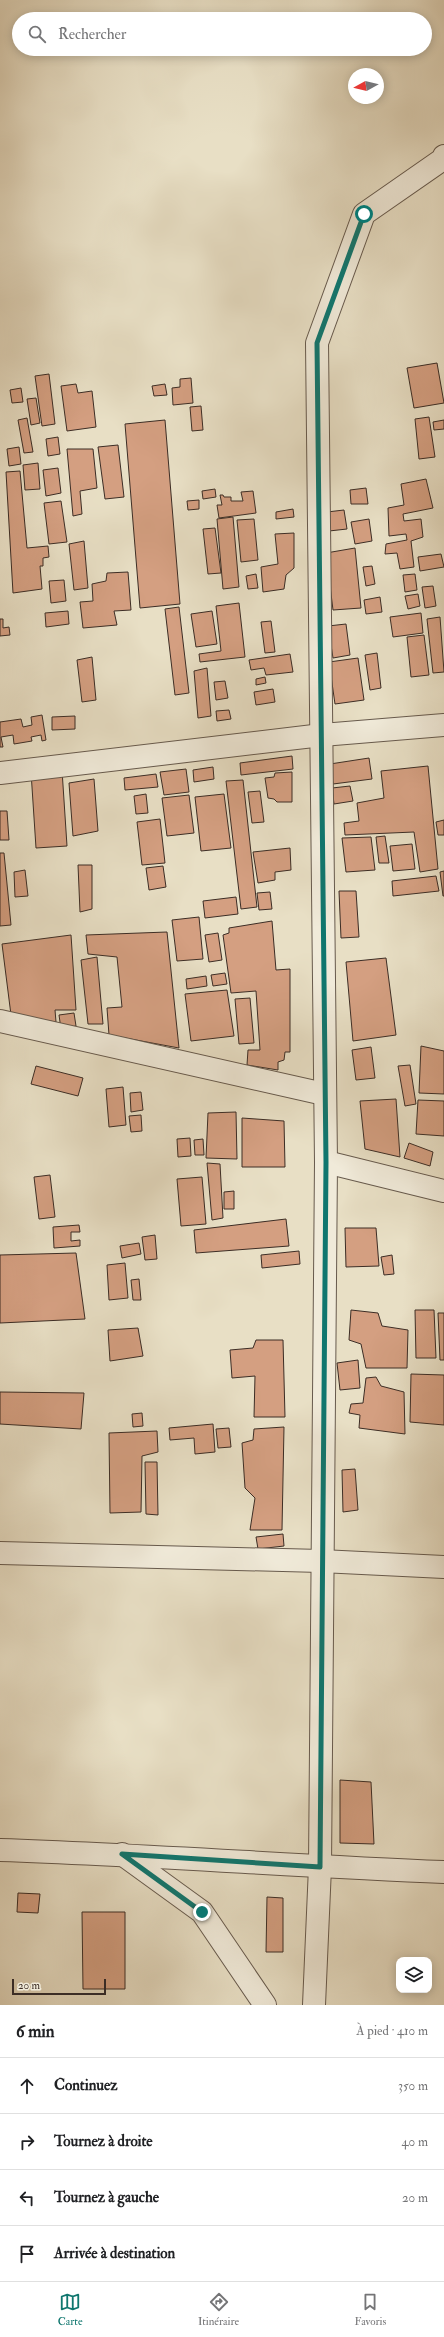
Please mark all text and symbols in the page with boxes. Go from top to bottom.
search box [12,12,432,56]
icon: search [26,23,48,45]
text: Rechercher [58,25,126,44]
north arrow [348,68,384,104]
route start [355,205,373,223]
route end [193,1903,211,1921]
map controls [396,1957,432,1993]
button: layers [396,1957,432,1993]
scale bar [12,1977,106,1996]
text: 20 m [18,1979,40,1992]
text: 6 min [16,2021,55,2042]
text: À pied · 410 m [356,2023,428,2039]
icon: ahead [16,2075,38,2097]
text: Continuez [54,2076,118,2095]
text: 350 m [398,2078,428,2094]
icon: right [16,2131,38,2153]
text: Tournez à droite [54,2132,153,2151]
text: 40 m [402,2134,428,2150]
icon: left [16,2187,38,2209]
text: Tournez à gauche [54,2188,159,2207]
text: 20 m [402,2190,428,2206]
icon: arrive [16,2243,38,2265]
text: Arrivée à destination [54,2244,175,2263]
tab: Carte [58,2291,83,2328]
tab: Itinéraire [198,2291,239,2328]
tab: Favoris [355,2291,386,2328]

